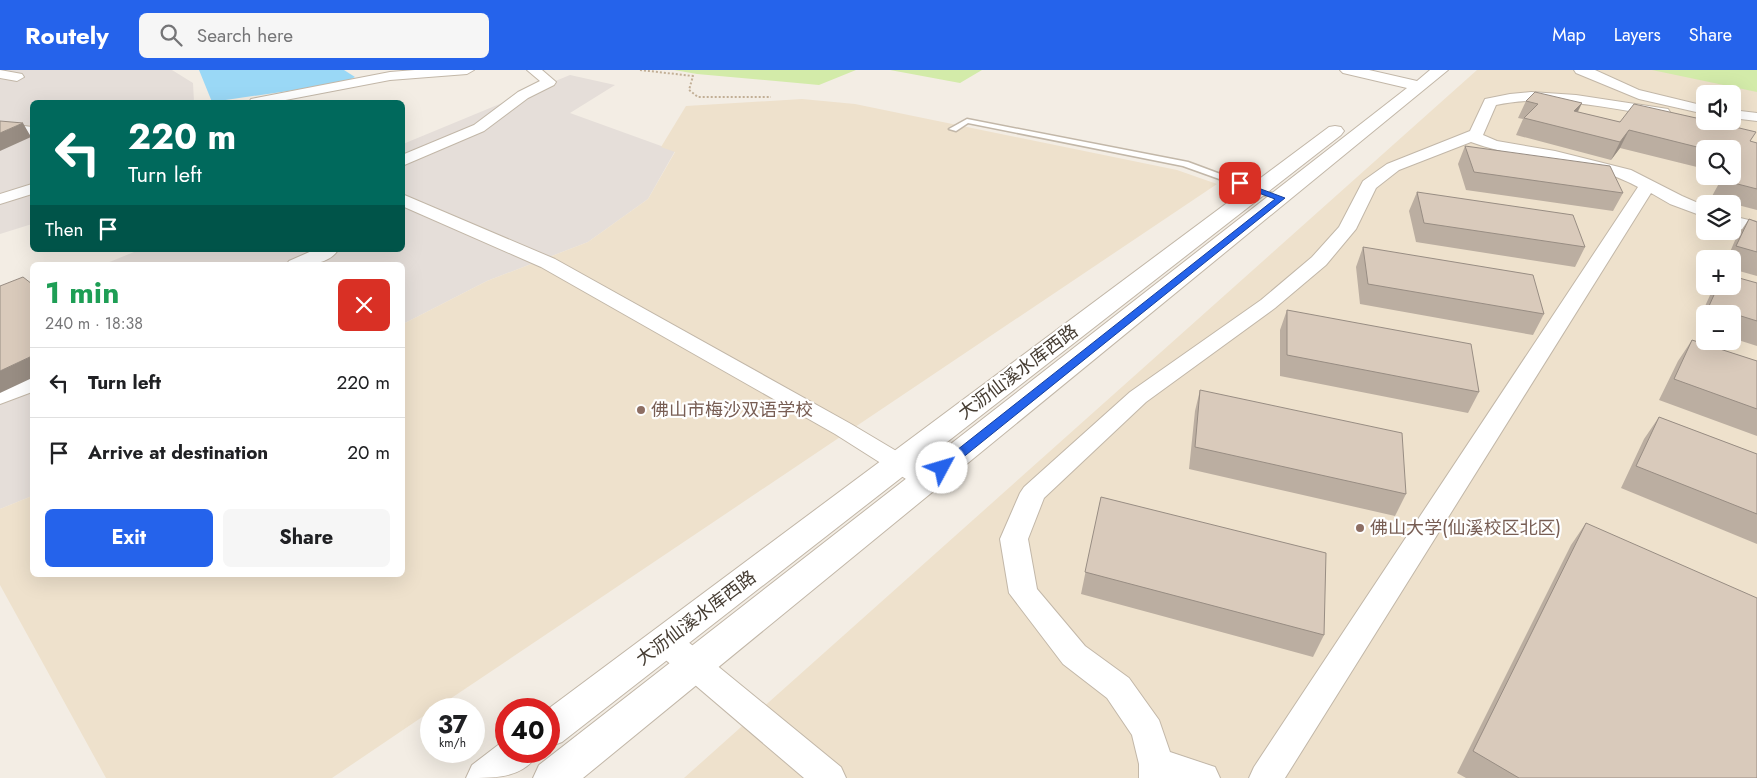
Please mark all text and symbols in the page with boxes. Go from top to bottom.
search box [139,13,489,58]
text: Routely [25,18,109,53]
icon: search [157,21,185,49]
text: Search here [197,22,293,49]
text: Map [1552,22,1586,48]
text: Layers [1614,22,1661,48]
text: Share [1689,22,1732,48]
map controls [1696,85,1741,350]
button: sound [1696,85,1741,130]
text: 220 m [128,112,236,162]
icon: left [45,120,110,185]
button: search [1696,140,1741,185]
text: Turn left [128,158,202,190]
pin [1219,162,1261,204]
icon: arrive [1226,169,1254,197]
button: layers [1696,195,1741,240]
icon: arrive [94,215,122,243]
text: Then [45,216,84,243]
button: + [1696,250,1741,295]
text: 1 min [45,271,119,314]
button: close [338,279,390,331]
button: − [1696,305,1741,350]
text: 240 m · 18:38 [45,312,143,335]
street label: 大沥仙溪水库西路 [953,318,1083,426]
icon: left [45,369,73,397]
text: Turn left [88,369,161,396]
text: 220 m [336,369,390,396]
place label: 佛山市梅沙双语学校 [651,397,813,423]
marker: 佛山市梅沙双语学校 [635,404,647,416]
icon: arrive [45,439,73,467]
text: Arrive at destination [88,439,268,466]
text: 20 m [347,439,390,466]
position arrow [915,441,967,493]
button: Exit [45,509,213,567]
button: Share [223,509,390,567]
place label: 佛山大学(仙溪校区北区) [1370,515,1561,541]
marker: 佛山大学(仙溪校区北区) [1354,522,1366,534]
street label: 大沥仙溪水库西路 [631,564,761,672]
speed limit sign: 40 [495,698,560,763]
text: 37 [437,706,468,742]
text: km/h [439,734,466,752]

